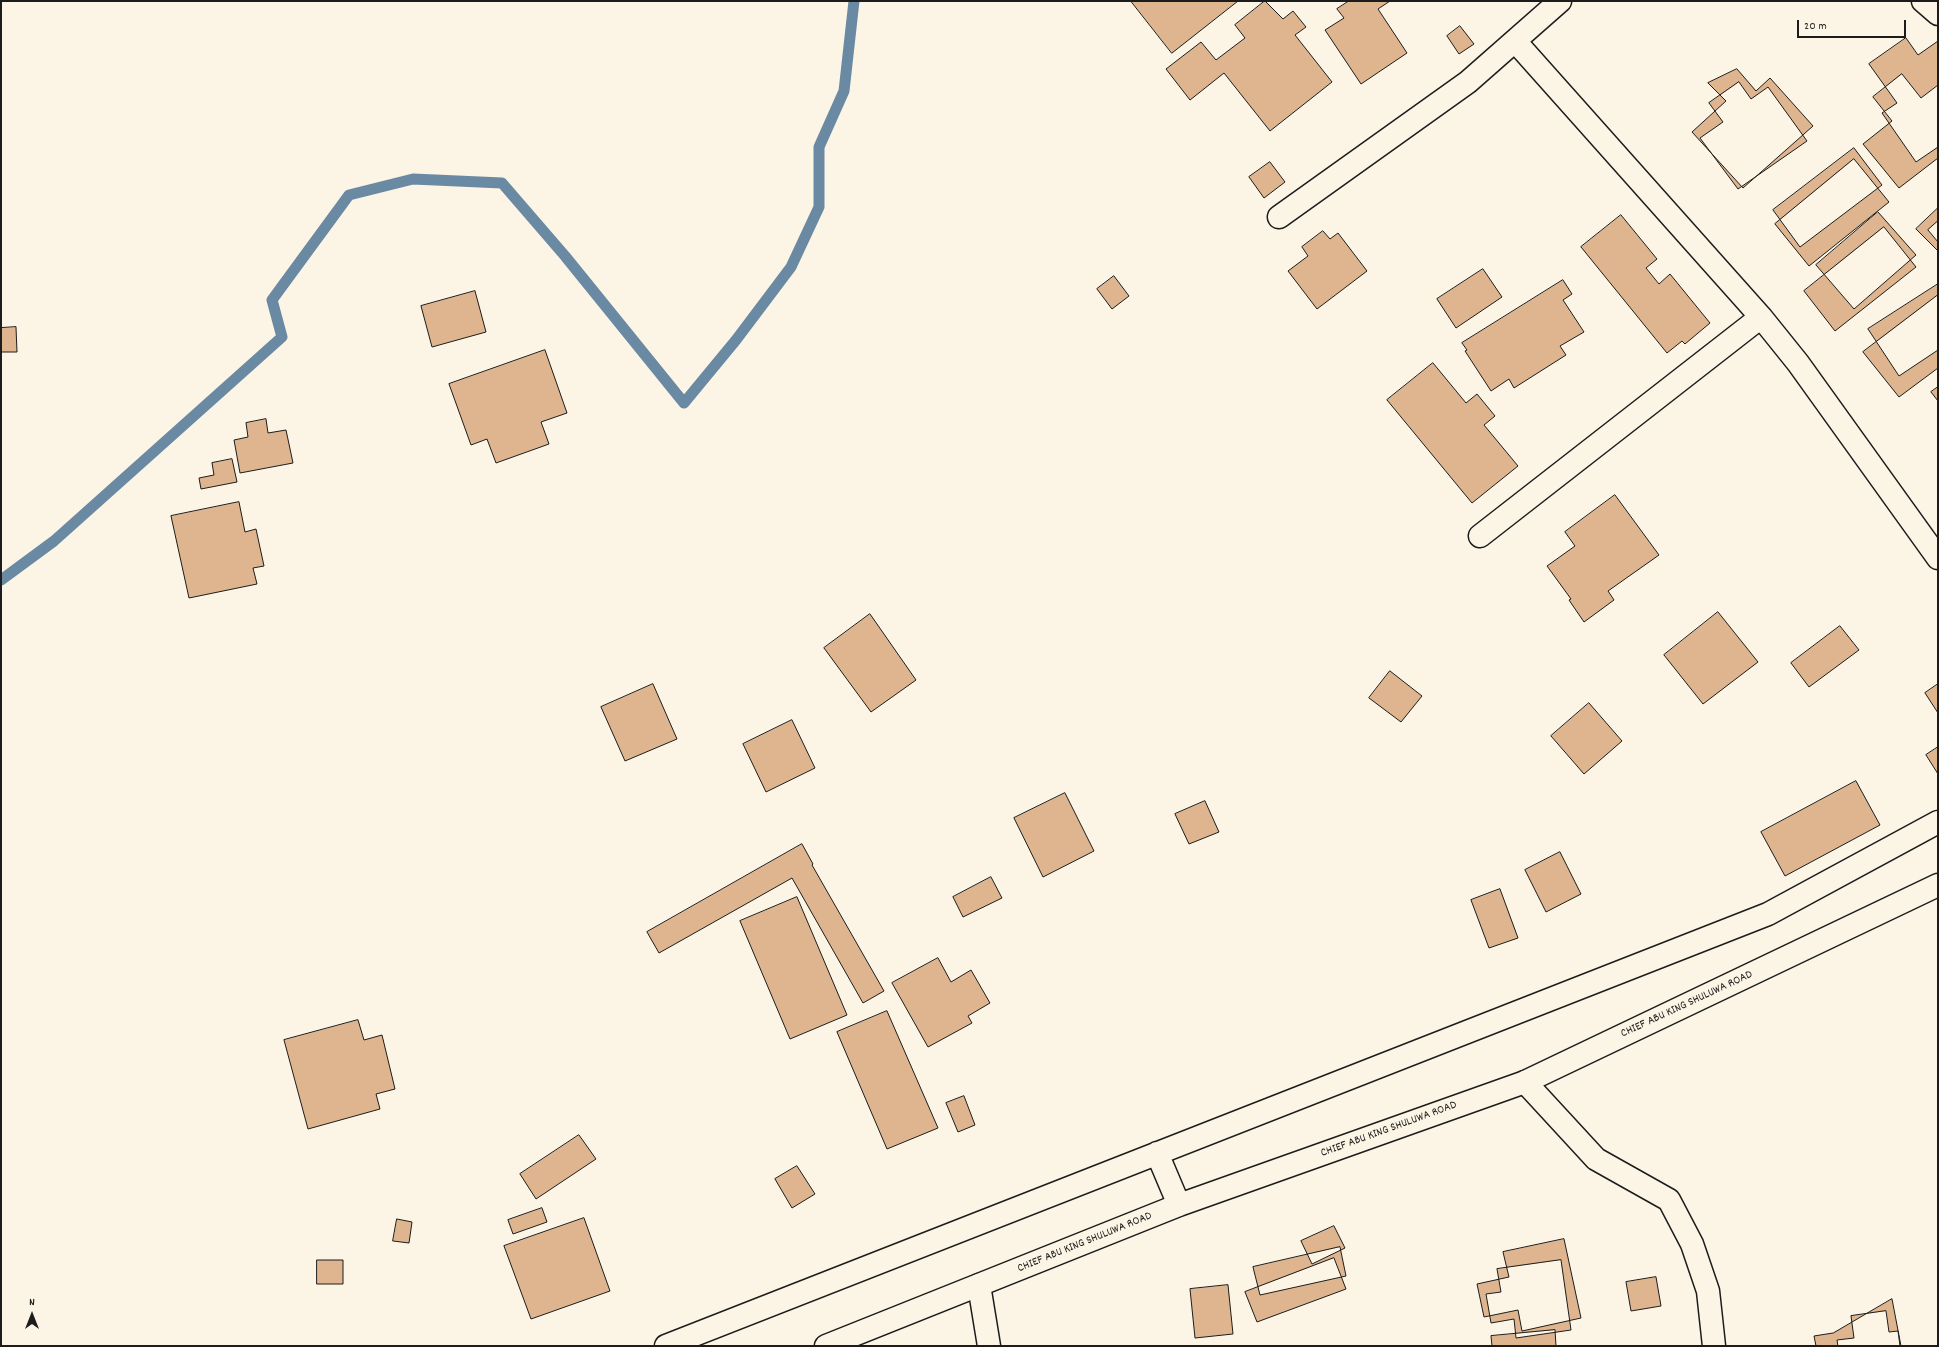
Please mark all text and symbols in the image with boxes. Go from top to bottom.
scale bar [1799,12,1908,38]
text: 20 m [1804,18,1827,35]
street label: CHIEF ABU KING SHULUWA ROAD [1619,968,1755,1042]
street label: CHIEF ABU KING SHULUWA ROAD [1319,1099,1459,1161]
street label: CHIEF ABU KING SHULUWA ROAD [1016,1209,1154,1277]
north arrow [12,1295,52,1335]
text: N [29,1295,35,1311]

